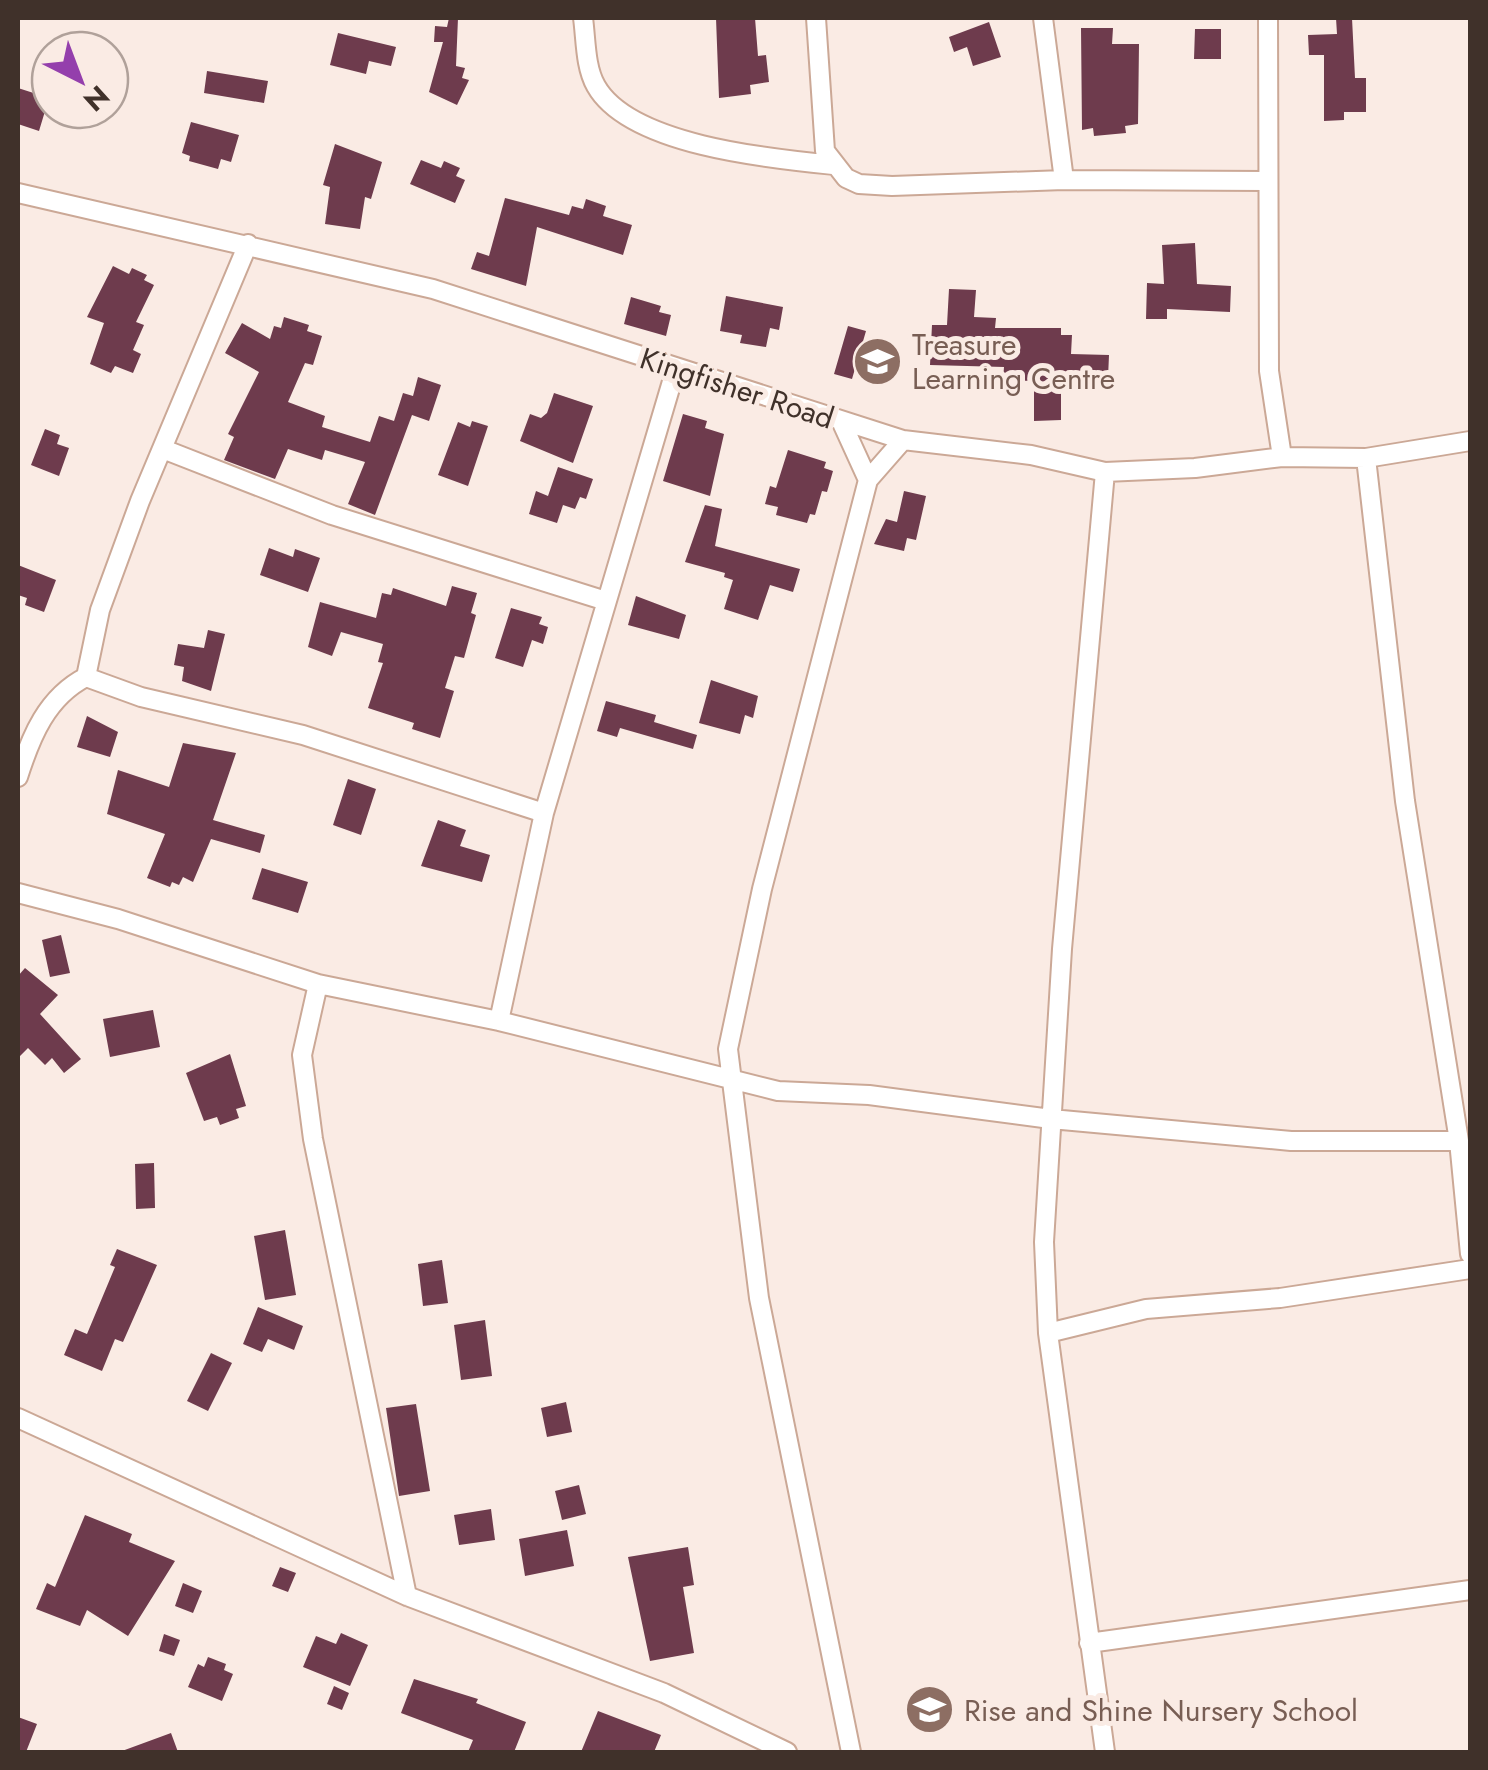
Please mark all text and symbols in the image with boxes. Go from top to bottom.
north arrow [30,30,130,130]
text: N [74,76,118,121]
place label: Treasure Learning Centre [912,323,1115,400]
school or university icon: Treasure Learning Centre [851,335,903,387]
street label: Kingfisher Road [635,336,839,440]
school or university icon: Rise and Shine Nursery School [903,1684,955,1736]
place label: Rise and Shine Nursery School [964,1689,1358,1732]

